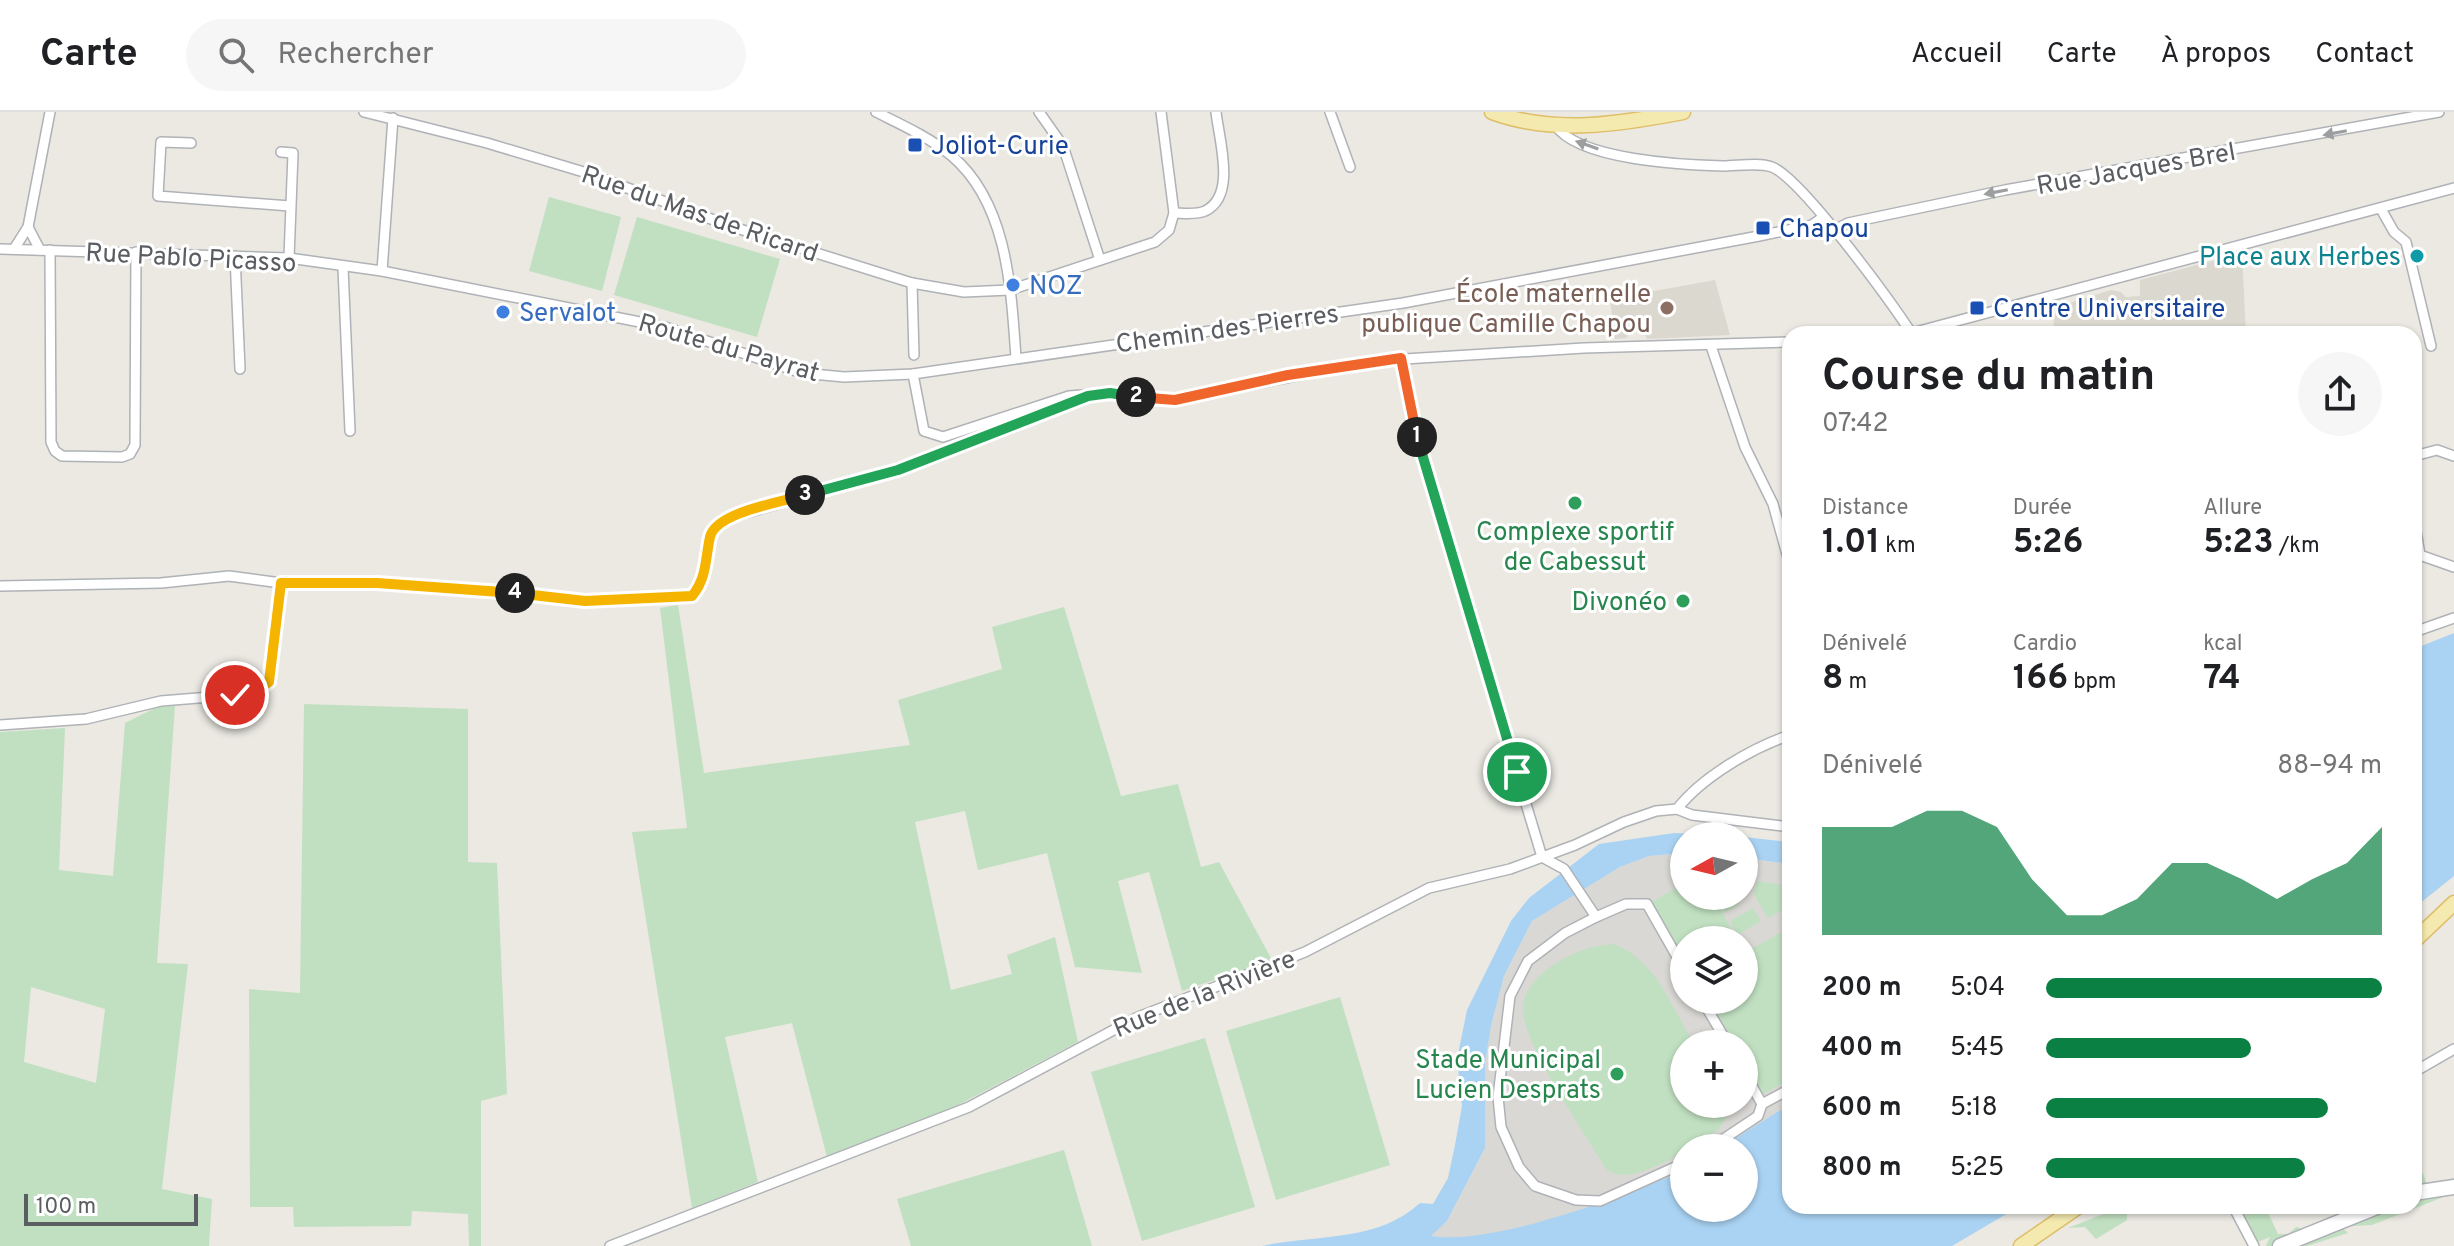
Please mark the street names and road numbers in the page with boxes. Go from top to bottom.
street label: Rue Jacques Brel [2034,137,2239,204]
street label: Rue du Mas de Ricard [576,159,822,271]
street label: Rue Pablo Picasso [85,237,297,281]
street label: Chemin des Pierres [1114,298,1341,362]
street label: Route du Payrat [634,308,823,391]
street label: Rue de la Rivière [1109,944,1301,1047]

